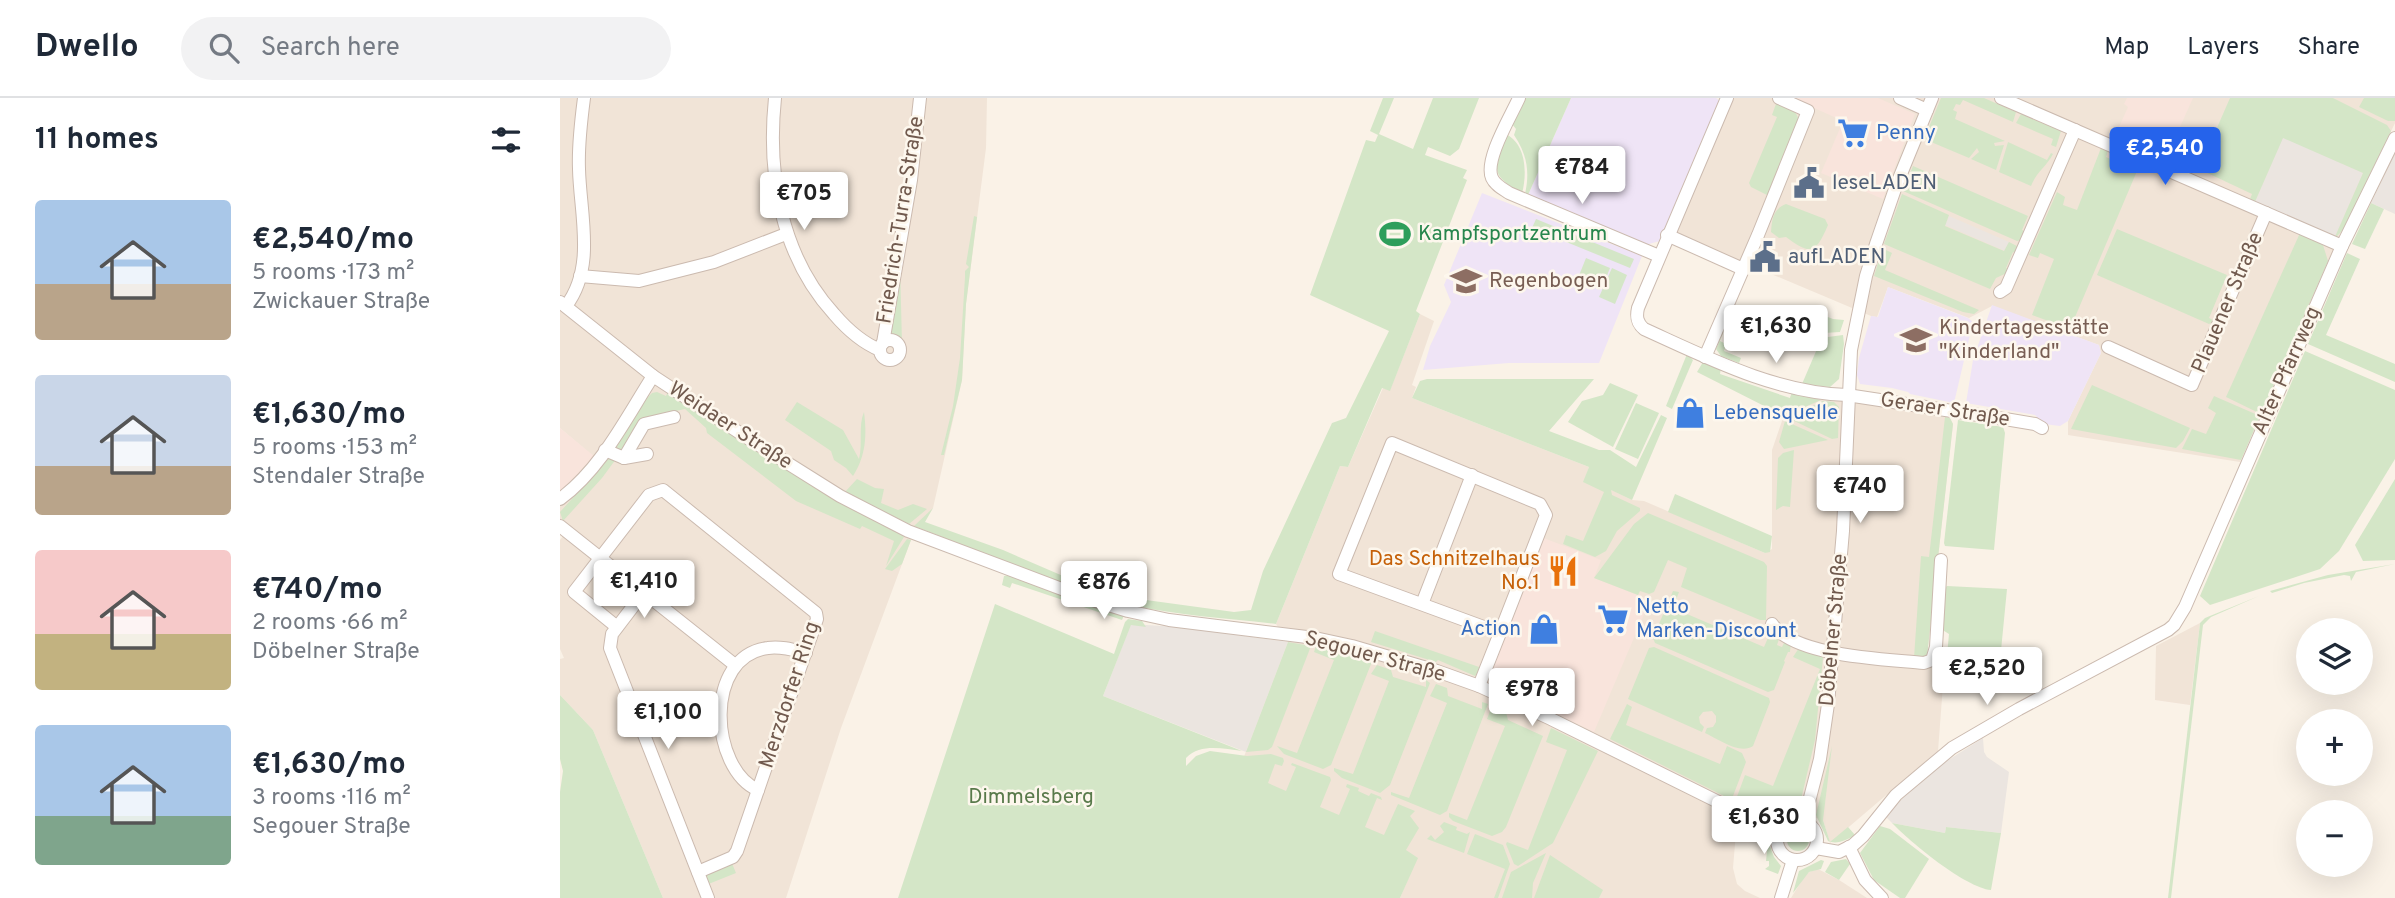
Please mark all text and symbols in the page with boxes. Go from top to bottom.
search box [181,17,671,80]
text: Dwello [35,27,139,69]
icon: search [205,29,243,67]
text: Search here [261,32,400,65]
text: Map [2104,33,2149,63]
text: Layers [2187,33,2259,63]
text: Share [2297,33,2360,63]
street label: Friedrich-Turra-Straße [871,114,931,326]
supermarket icon: Penny [1836,116,1870,150]
place label: Penny [1876,120,1936,147]
icon: filters [487,121,525,159]
text: 11 homes [35,122,159,159]
pin: €2,540 [2108,127,2222,187]
text: €2,540 [2126,135,2204,164]
pin: €784 [1541,146,1623,206]
text: €784 [1554,154,1610,183]
public building icon: leseLADEN [1792,166,1826,200]
place label: leseLADEN [1832,170,1937,197]
pin: €705 [763,172,845,232]
text: €705 [776,180,832,209]
sports icon: Kampfsportzentrum [1378,217,1412,251]
place label: Kampfsportzentrum [1418,221,1607,248]
text: €2,540/mo [252,222,414,259]
icon: home [91,228,175,312]
street label: Plauener Straße [2186,228,2270,378]
public building icon: aufLADEN [1748,240,1782,274]
place label: aufLADEN [1788,244,1885,271]
text: 5 rooms · 173 m² [252,259,414,288]
school or university icon: Regenbogen [1449,264,1483,298]
place label: Regenbogen [1489,268,1608,295]
text: Zwickauer Straße [252,288,430,317]
street label: Alter Pfarrweg [2247,302,2327,440]
pin: €1,630 [1719,306,1833,365]
text: €1,630 [1740,313,1812,342]
place label: Kindertagesstätte "Kinderland" [1939,315,2109,366]
school or university icon: Kindertagesstätte "Kinderland" [1899,323,1933,357]
street label: Weidaer Straße [663,376,797,476]
street label: Geraer Straße [1878,386,2012,434]
shop icon: Lebensquelle [1673,396,1707,430]
text: €1,630/mo [252,397,406,434]
place label: Lebensquelle [1713,400,1838,427]
icon: home [91,403,175,487]
text: 5 rooms · 153 m² [252,434,417,463]
text: Stendaler Straße [252,463,425,492]
pin: €740 [1819,466,1901,525]
text: €740 [1833,473,1887,502]
place label: Das Schnitzelhaus No.1 [1369,546,1540,597]
street label: Döbelner Straße [1814,553,1854,707]
restaurant icon: Das Schnitzelhaus No.1 [1546,554,1580,588]
pin: €1,410 [587,560,701,620]
pin: €876 [1063,561,1145,621]
text: €1,410 [610,568,678,597]
text: €876 [1077,569,1131,598]
text: €740/mo [252,572,383,609]
icon: home [91,578,175,662]
place label: Netto Marken-Discount [1636,594,1797,645]
supermarket icon: Netto Marken-Discount [1596,602,1630,636]
text: 2 rooms · 66 m² [252,609,408,638]
shop icon: Action [1527,612,1561,646]
place label: Action [1460,616,1521,643]
street label: Merzdorfer Ring [754,618,826,772]
map controls [2296,618,2373,877]
button: layers [2296,618,2373,695]
street label: Segouer Straße [1302,625,1448,689]
text: Döbelner Straße [252,638,420,667]
pin: €2,520 [1930,648,2044,707]
text: €2,520 [1948,655,2026,684]
pin: €978 [1491,668,1573,728]
text: €978 [1505,676,1559,705]
pin: €1,100 [611,692,725,751]
text: €1,100 [633,699,703,728]
button: + [2296,709,2373,786]
text: €1,630/mo [252,747,406,784]
icon: home [91,753,175,837]
text: 3 rooms · 116 m² [252,784,411,813]
park label: Dimmelsberg [968,784,1094,811]
pin: €1,630 [1707,796,1821,856]
button: − [2296,800,2373,877]
text: €1,630 [1728,804,1800,833]
text: Segouer Straße [252,813,411,842]

